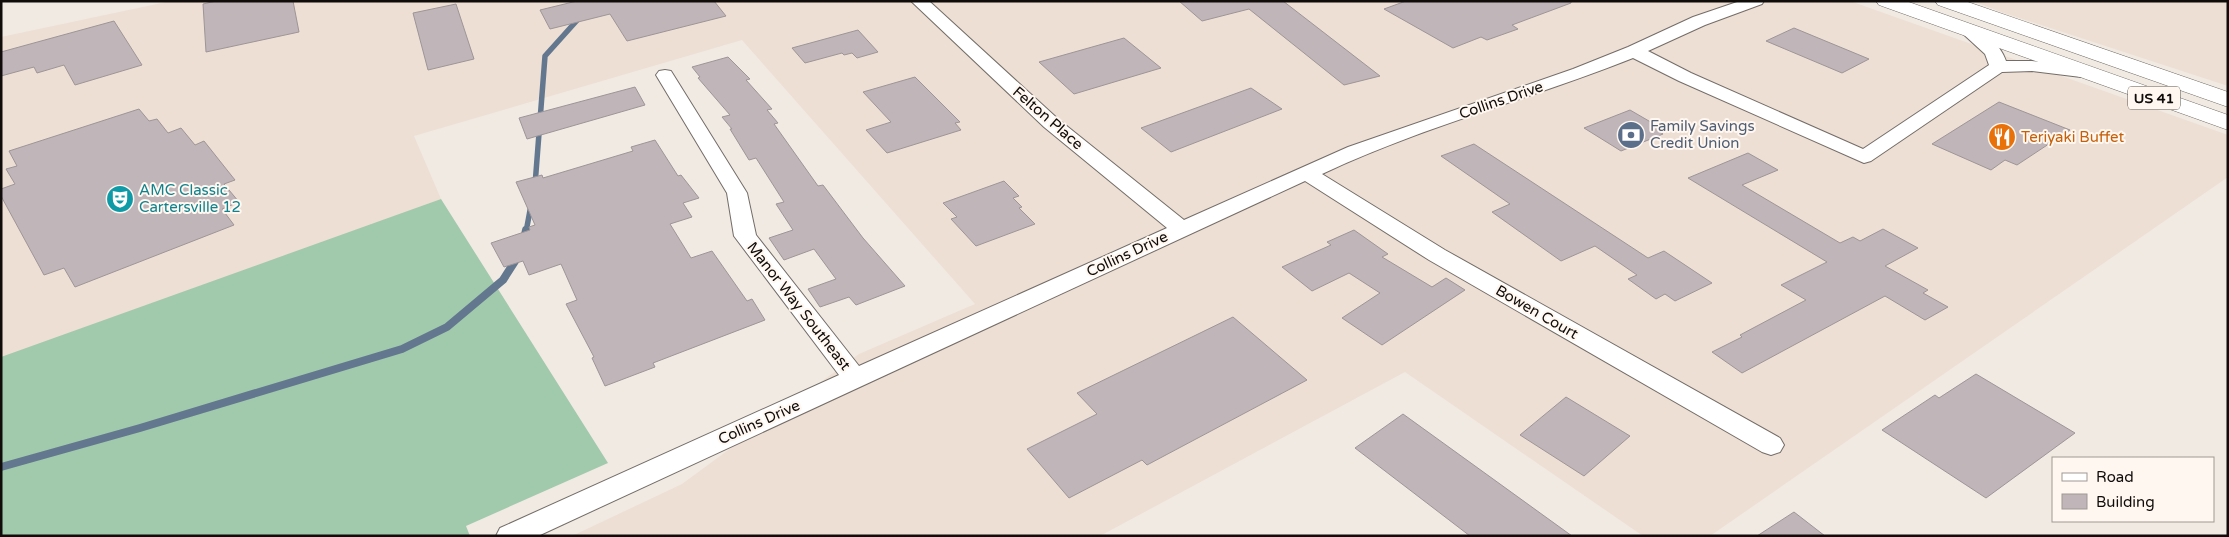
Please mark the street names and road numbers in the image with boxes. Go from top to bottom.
street label: Collins Drive [1457,77,1545,123]
street label: Felton Place [1009,83,1087,153]
road number: US 41 [2128,86,2180,110]
street label: Collins Drive [1083,227,1171,281]
street label: Manor Way Southeast [743,238,855,374]
street label: Bowen Court [1492,281,1582,343]
street label: Collins Drive [715,396,803,448]

